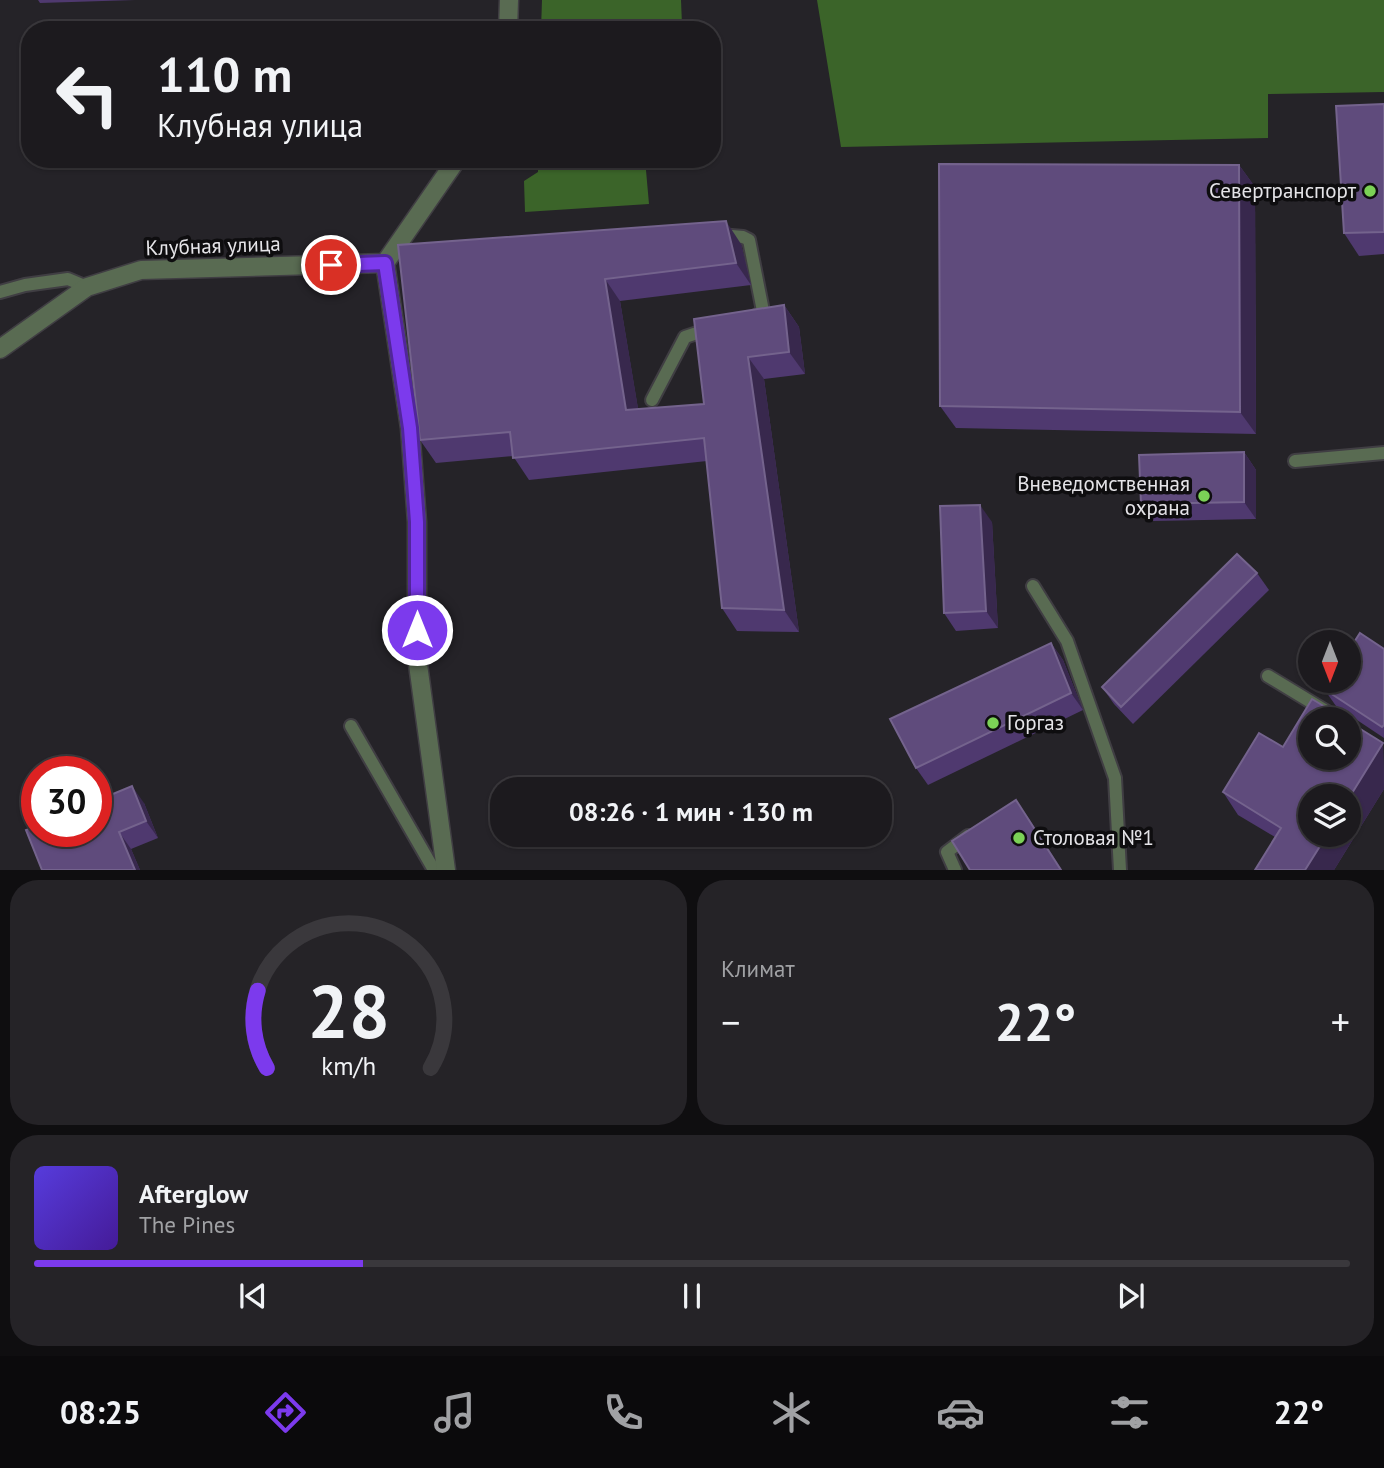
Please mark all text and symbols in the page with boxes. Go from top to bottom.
text: 110 m [157,42,292,106]
icon: left [42,49,133,140]
text: Клубная улица [157,104,363,146]
place label: Севертранспорт [1209,177,1357,204]
marker: Севертранспорт [1362,183,1378,199]
street label: Клубная улица [145,230,281,261]
pin [301,235,361,295]
icon: arrive [312,246,350,284]
place label: Вневедомственная охрана [1017,470,1190,521]
marker: Вневедомственная охрана [1196,488,1212,504]
position arrow [380,593,454,667]
north arrow [1298,630,1362,693]
map controls [1298,630,1361,847]
button: search [1298,707,1361,770]
place label: Горгаз [1007,709,1064,736]
marker: Горгаз [985,715,1001,731]
speed limit sign: 30 [21,756,112,847]
button: layers [1298,784,1361,847]
text: 08:26 · 1 мин · 130 m [569,795,813,828]
place label: Столовая №1 [1033,824,1154,851]
marker: Столовая №1 [1011,830,1027,846]
text: Климат [721,954,795,983]
text: 28 [307,965,390,1059]
text: 22° [995,988,1076,1055]
text: − [721,997,740,1046]
text: + [1331,997,1350,1046]
text: km/h [321,1050,376,1082]
text: Afterglow [139,1177,248,1210]
text: The Pines [139,1210,235,1239]
icon: previous [234,1277,272,1315]
icon: pause [673,1277,711,1315]
icon: next [1112,1277,1150,1315]
icon: directions [261,1388,310,1437]
icon: music [430,1388,479,1437]
icon: phone [599,1388,648,1437]
icon: climate [767,1388,816,1437]
icon: car [936,1388,985,1437]
icon: filters [1105,1388,1154,1437]
text: 08:25 [60,1391,141,1433]
text: 22° [1274,1391,1324,1433]

